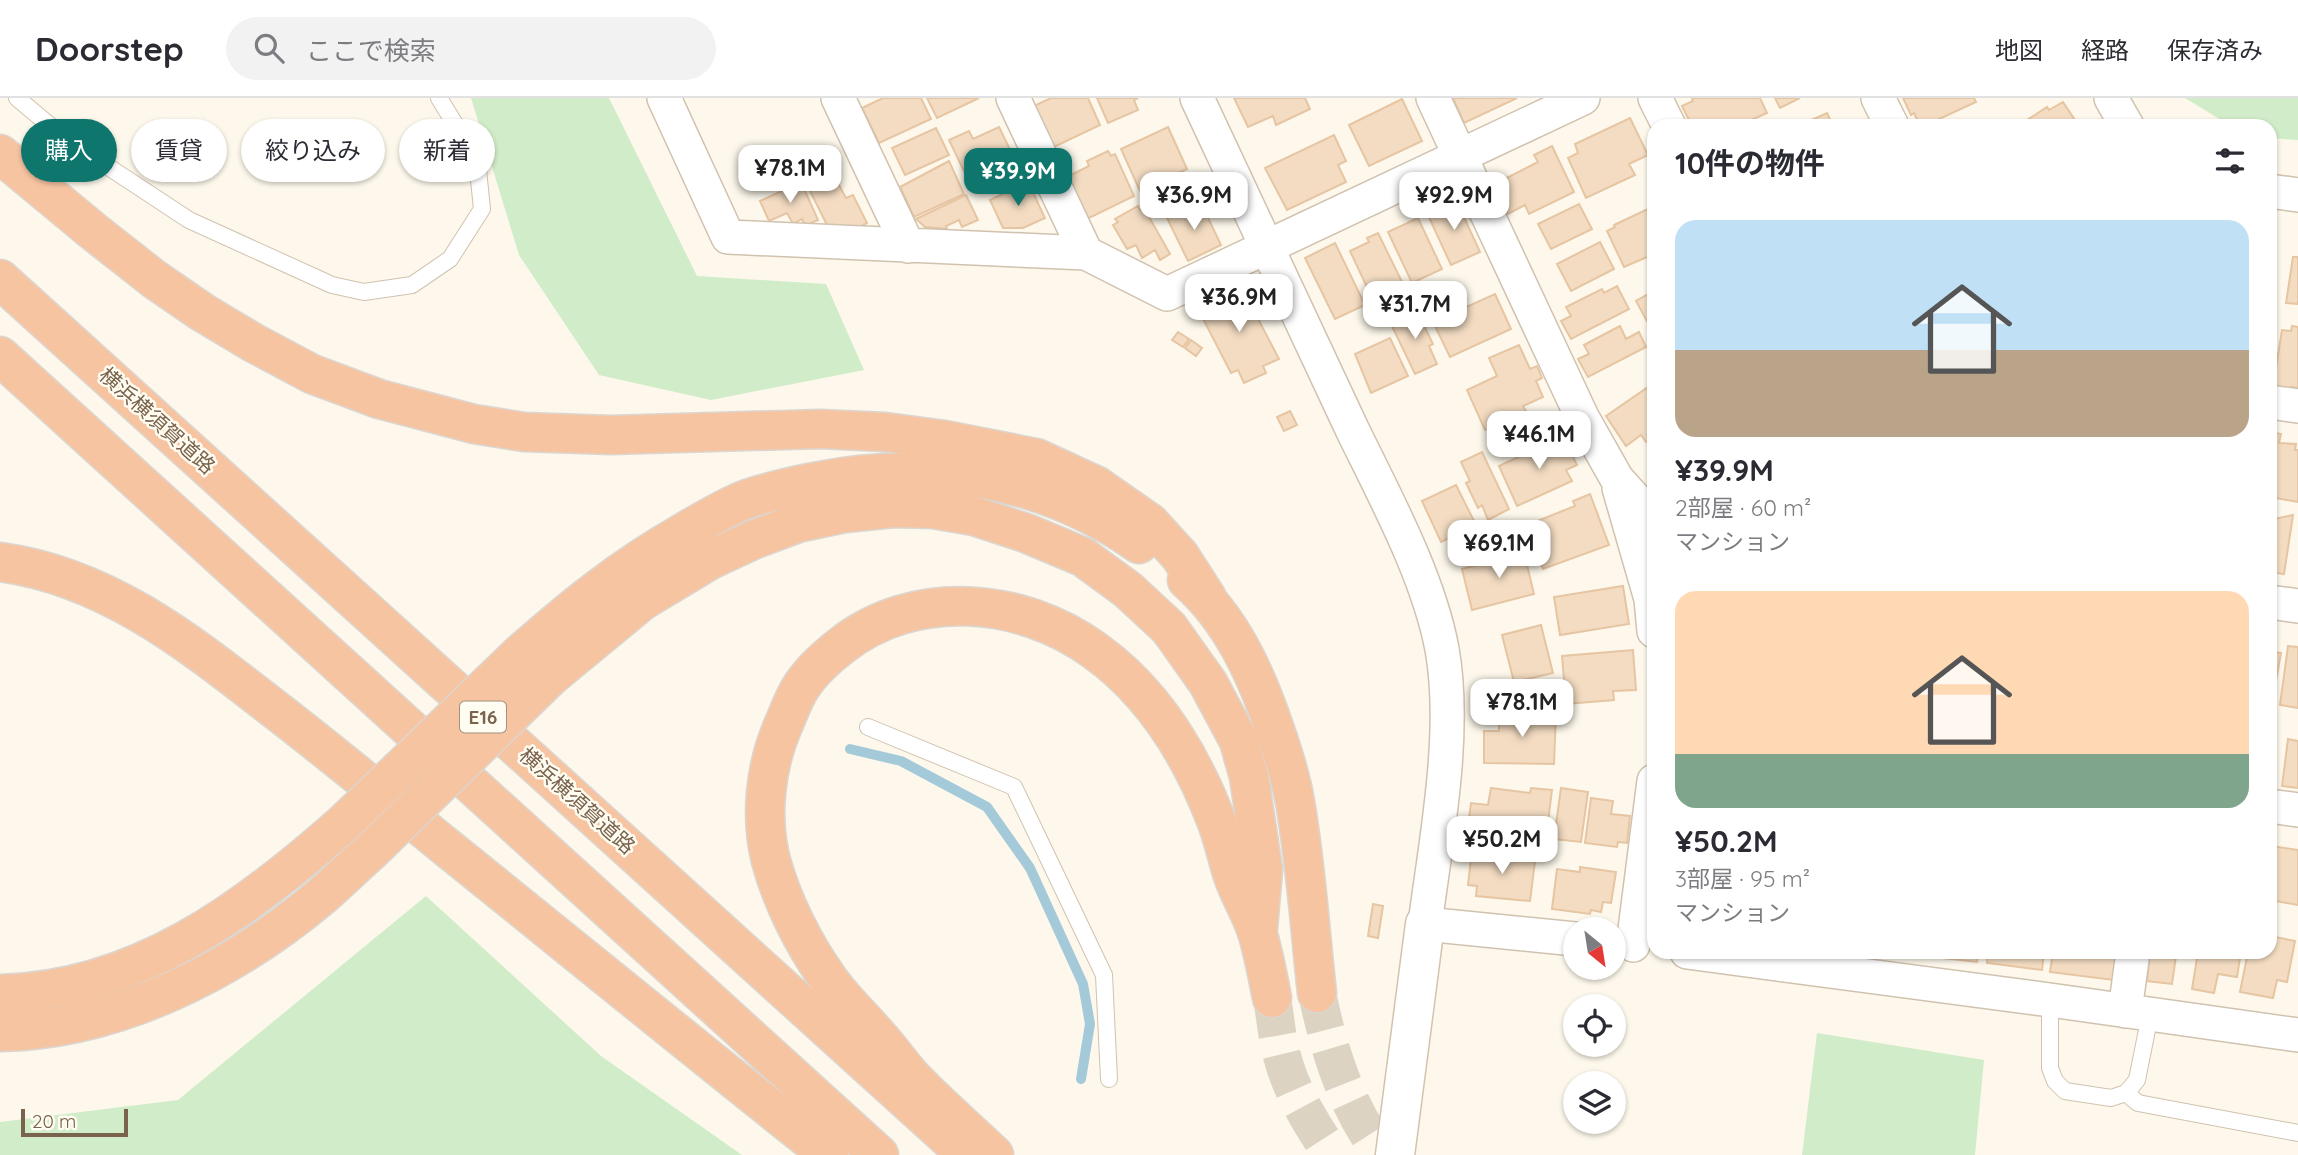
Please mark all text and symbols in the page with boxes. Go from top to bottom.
search box [226,17,716,80]
text: Doorstep [35,28,184,69]
icon: search [250,29,288,67]
text: ここで検索 [306,34,436,67]
text: 地図 [1995,35,2043,65]
text: 経路 [2081,35,2129,65]
text: 保存済み [2167,35,2263,65]
chip: 購入 [21,119,117,182]
chip: 賃貸 [131,119,227,182]
chip: 絞り込み [241,119,385,182]
chip: 新着 [399,119,495,182]
icon: filters [2211,142,2249,180]
text: 10件の物件 [1675,144,1825,182]
pin: ¥78.1M [733,146,847,205]
pin: ¥39.9M [961,148,1075,208]
text: ¥78.1M [754,153,826,182]
text: ¥39.9M [980,156,1056,185]
pin: ¥36.9M [1137,172,1251,232]
pin: ¥92.9M [1397,172,1511,232]
text: ¥36.9M [1156,180,1232,209]
text: ¥92.9M [1415,180,1493,209]
icon: home [1899,266,2025,392]
pin: ¥36.9M [1182,274,1296,334]
text: ¥36.9M [1201,282,1277,311]
pin: ¥31.7M [1358,282,1472,341]
text: ¥31.7M [1379,289,1451,318]
street label: 横浜横須賀道路 [94,361,221,479]
pin: ¥46.1M [1482,412,1596,471]
text: ¥46.1M [1503,419,1575,448]
text: ¥39.9M [1675,451,1774,489]
text: 2部屋 · 60 m² [1675,493,1811,522]
pin: ¥69.1M [1442,520,1556,580]
text: マンション [1675,527,1790,556]
text: ¥69.1M [1464,528,1534,557]
icon: home [1899,637,2025,763]
pin: ¥78.1M [1465,680,1579,739]
text: ¥78.1M [1486,687,1558,716]
road number: E16 [460,702,506,732]
street label: 横浜横須賀道路 [514,741,641,859]
pin: ¥50.2M [1445,816,1559,876]
text: ¥50.2M [1675,822,1778,860]
text: ¥50.2M [1463,824,1541,853]
text: 3部屋 · 95 m² [1675,864,1810,893]
text: マンション [1675,898,1790,927]
north arrow [1563,917,1626,980]
map controls [1563,917,1626,1134]
button: locate [1563,994,1626,1057]
button: layers [1563,1071,1626,1134]
scale bar [21,1106,128,1138]
text: 20 m [32,1109,76,1133]

